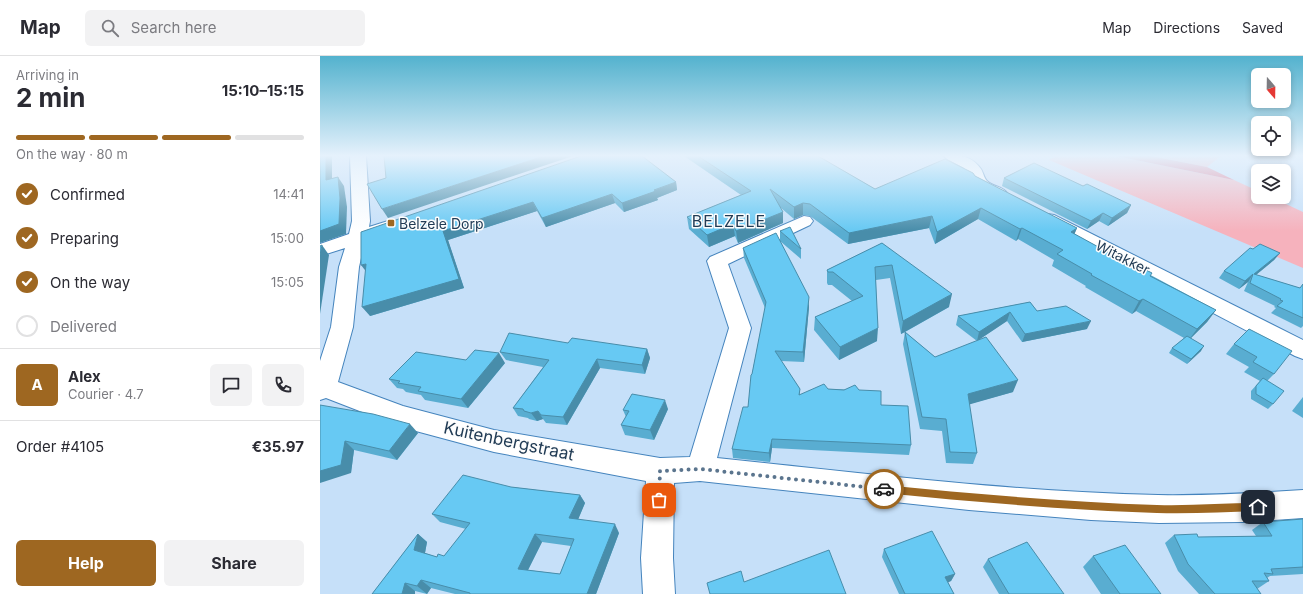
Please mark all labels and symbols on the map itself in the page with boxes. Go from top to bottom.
north arrow [1251,68,1291,108]
district label: BELZELE [692,211,766,231]
place label: Belzele Dorp [399,215,483,232]
marker: Belzele Dorp [386,218,396,228]
street label: Witakker [1093,236,1153,278]
street label: Kuitenbergstraat [442,417,576,465]
courier [864,469,904,509]
pin [642,483,676,517]
pin [1241,490,1275,524]

